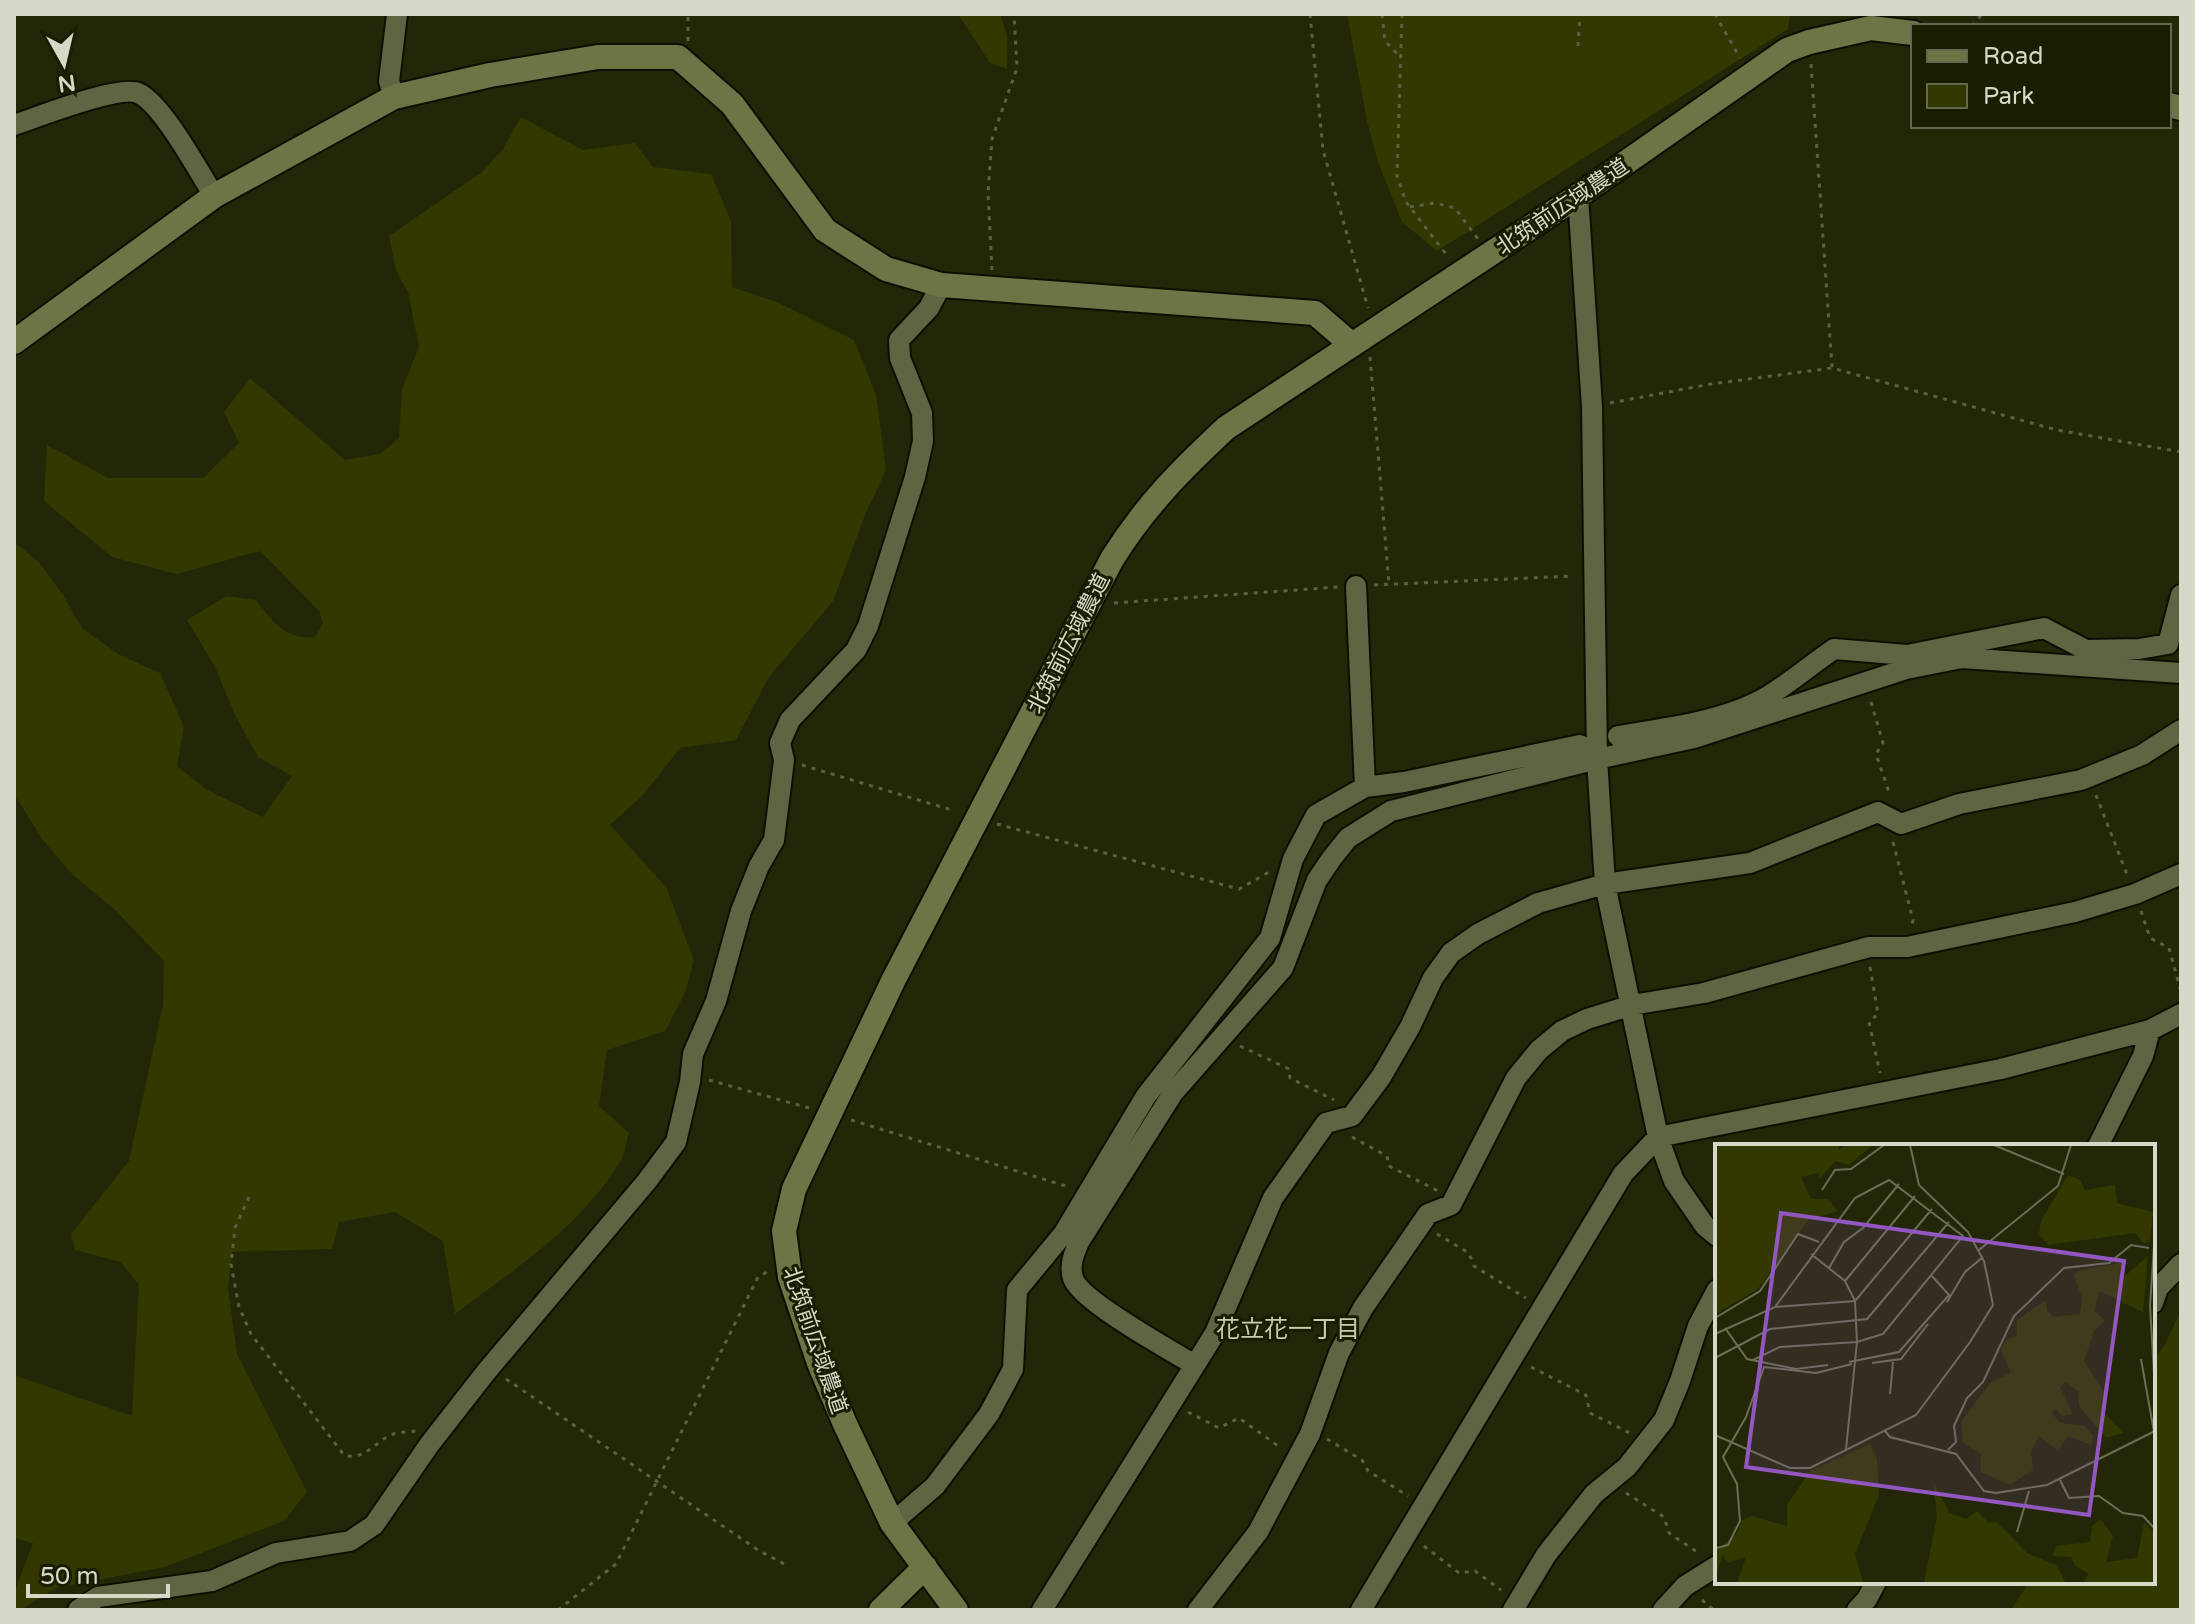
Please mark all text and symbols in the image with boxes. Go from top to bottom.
north arrow [24,24,104,104]
legend [1911,24,2171,128]
text: Road [1983,42,2043,71]
text: N [56,69,77,97]
text: Park [1983,82,2034,111]
street label: 北筑前広域農道 [1491,153,1634,261]
street label: 北筑前広域農道 [1022,569,1115,718]
inset map [1715,1144,2155,1584]
street label: 北筑前広域農道 [778,1263,852,1417]
district label: 花立花一丁目 [1216,1315,1360,1344]
scale bar [28,1548,168,1598]
text: 50 m [40,1562,98,1591]

